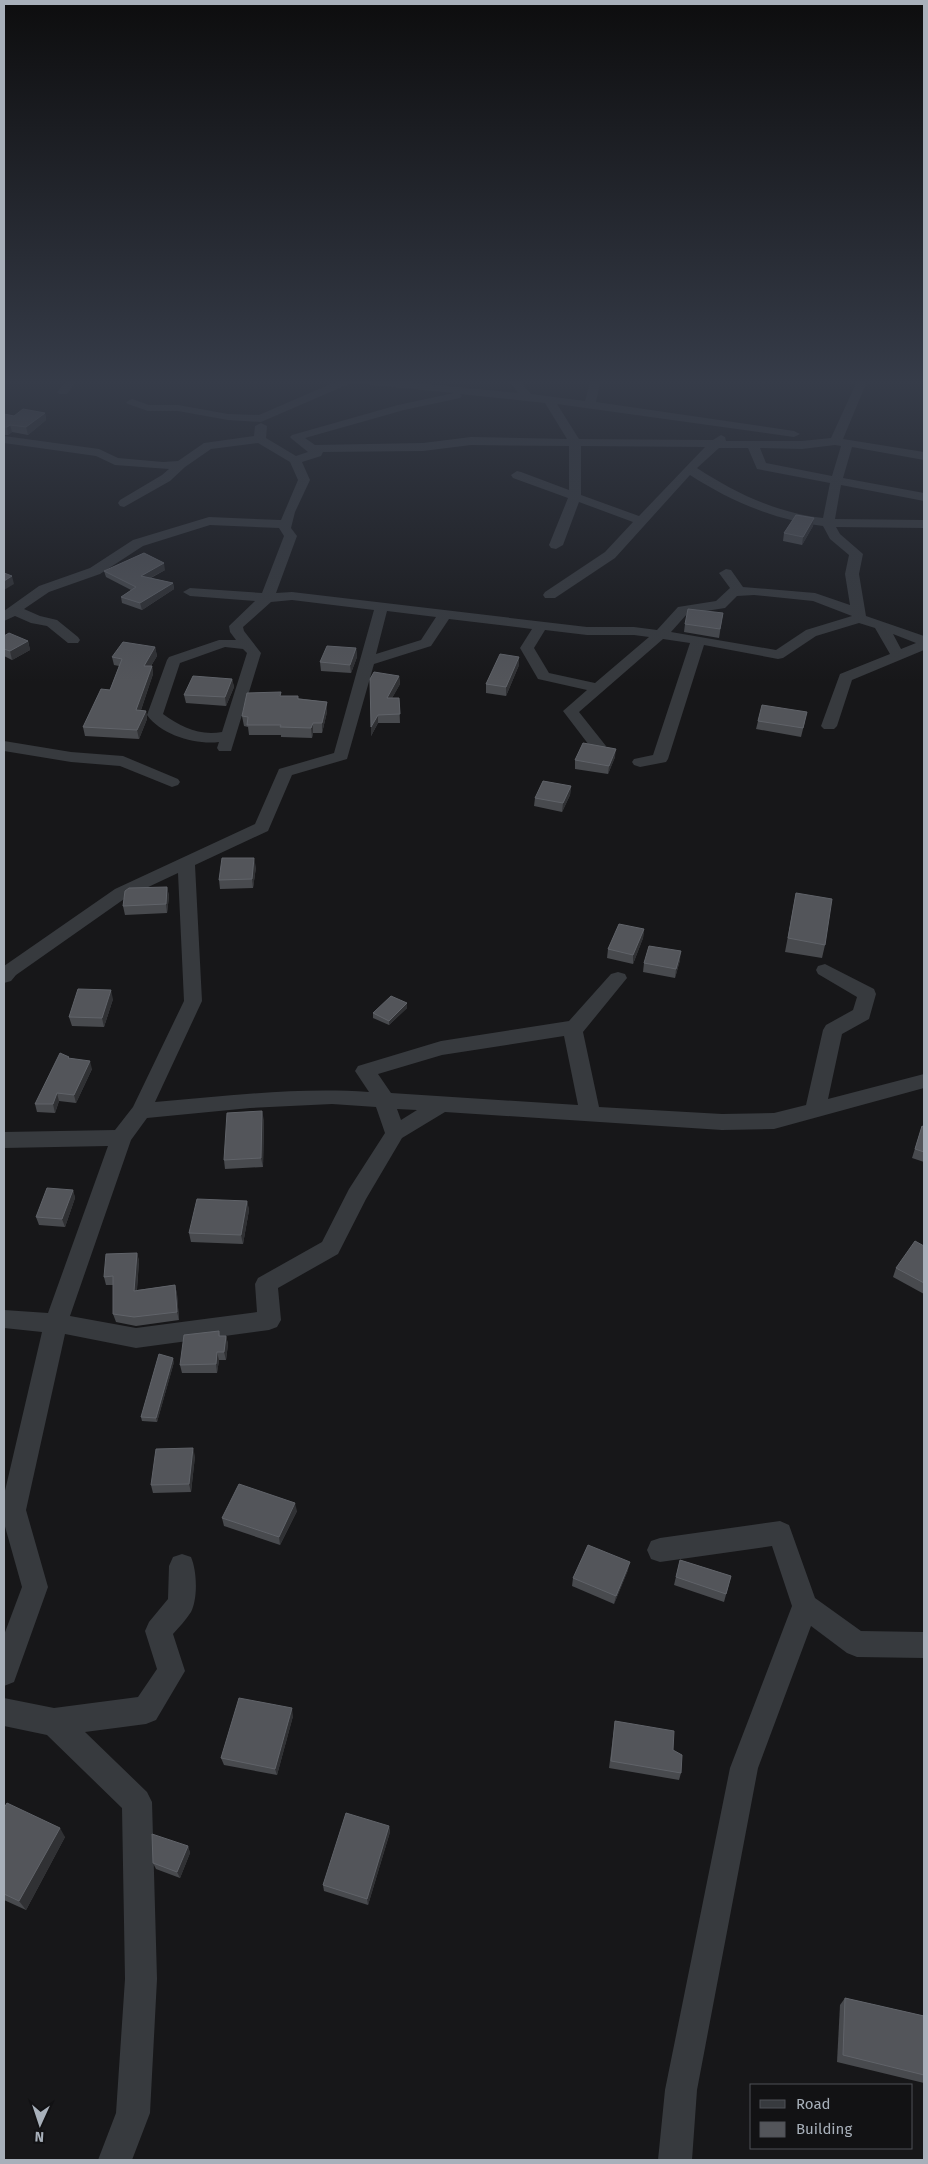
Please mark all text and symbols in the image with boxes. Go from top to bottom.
legend [750,2084,913,2149]
text: Road [796,2095,831,2113]
north arrow [15,2099,65,2149]
text: Building [796,2120,852,2138]
text: N [34,2128,44,2145]

